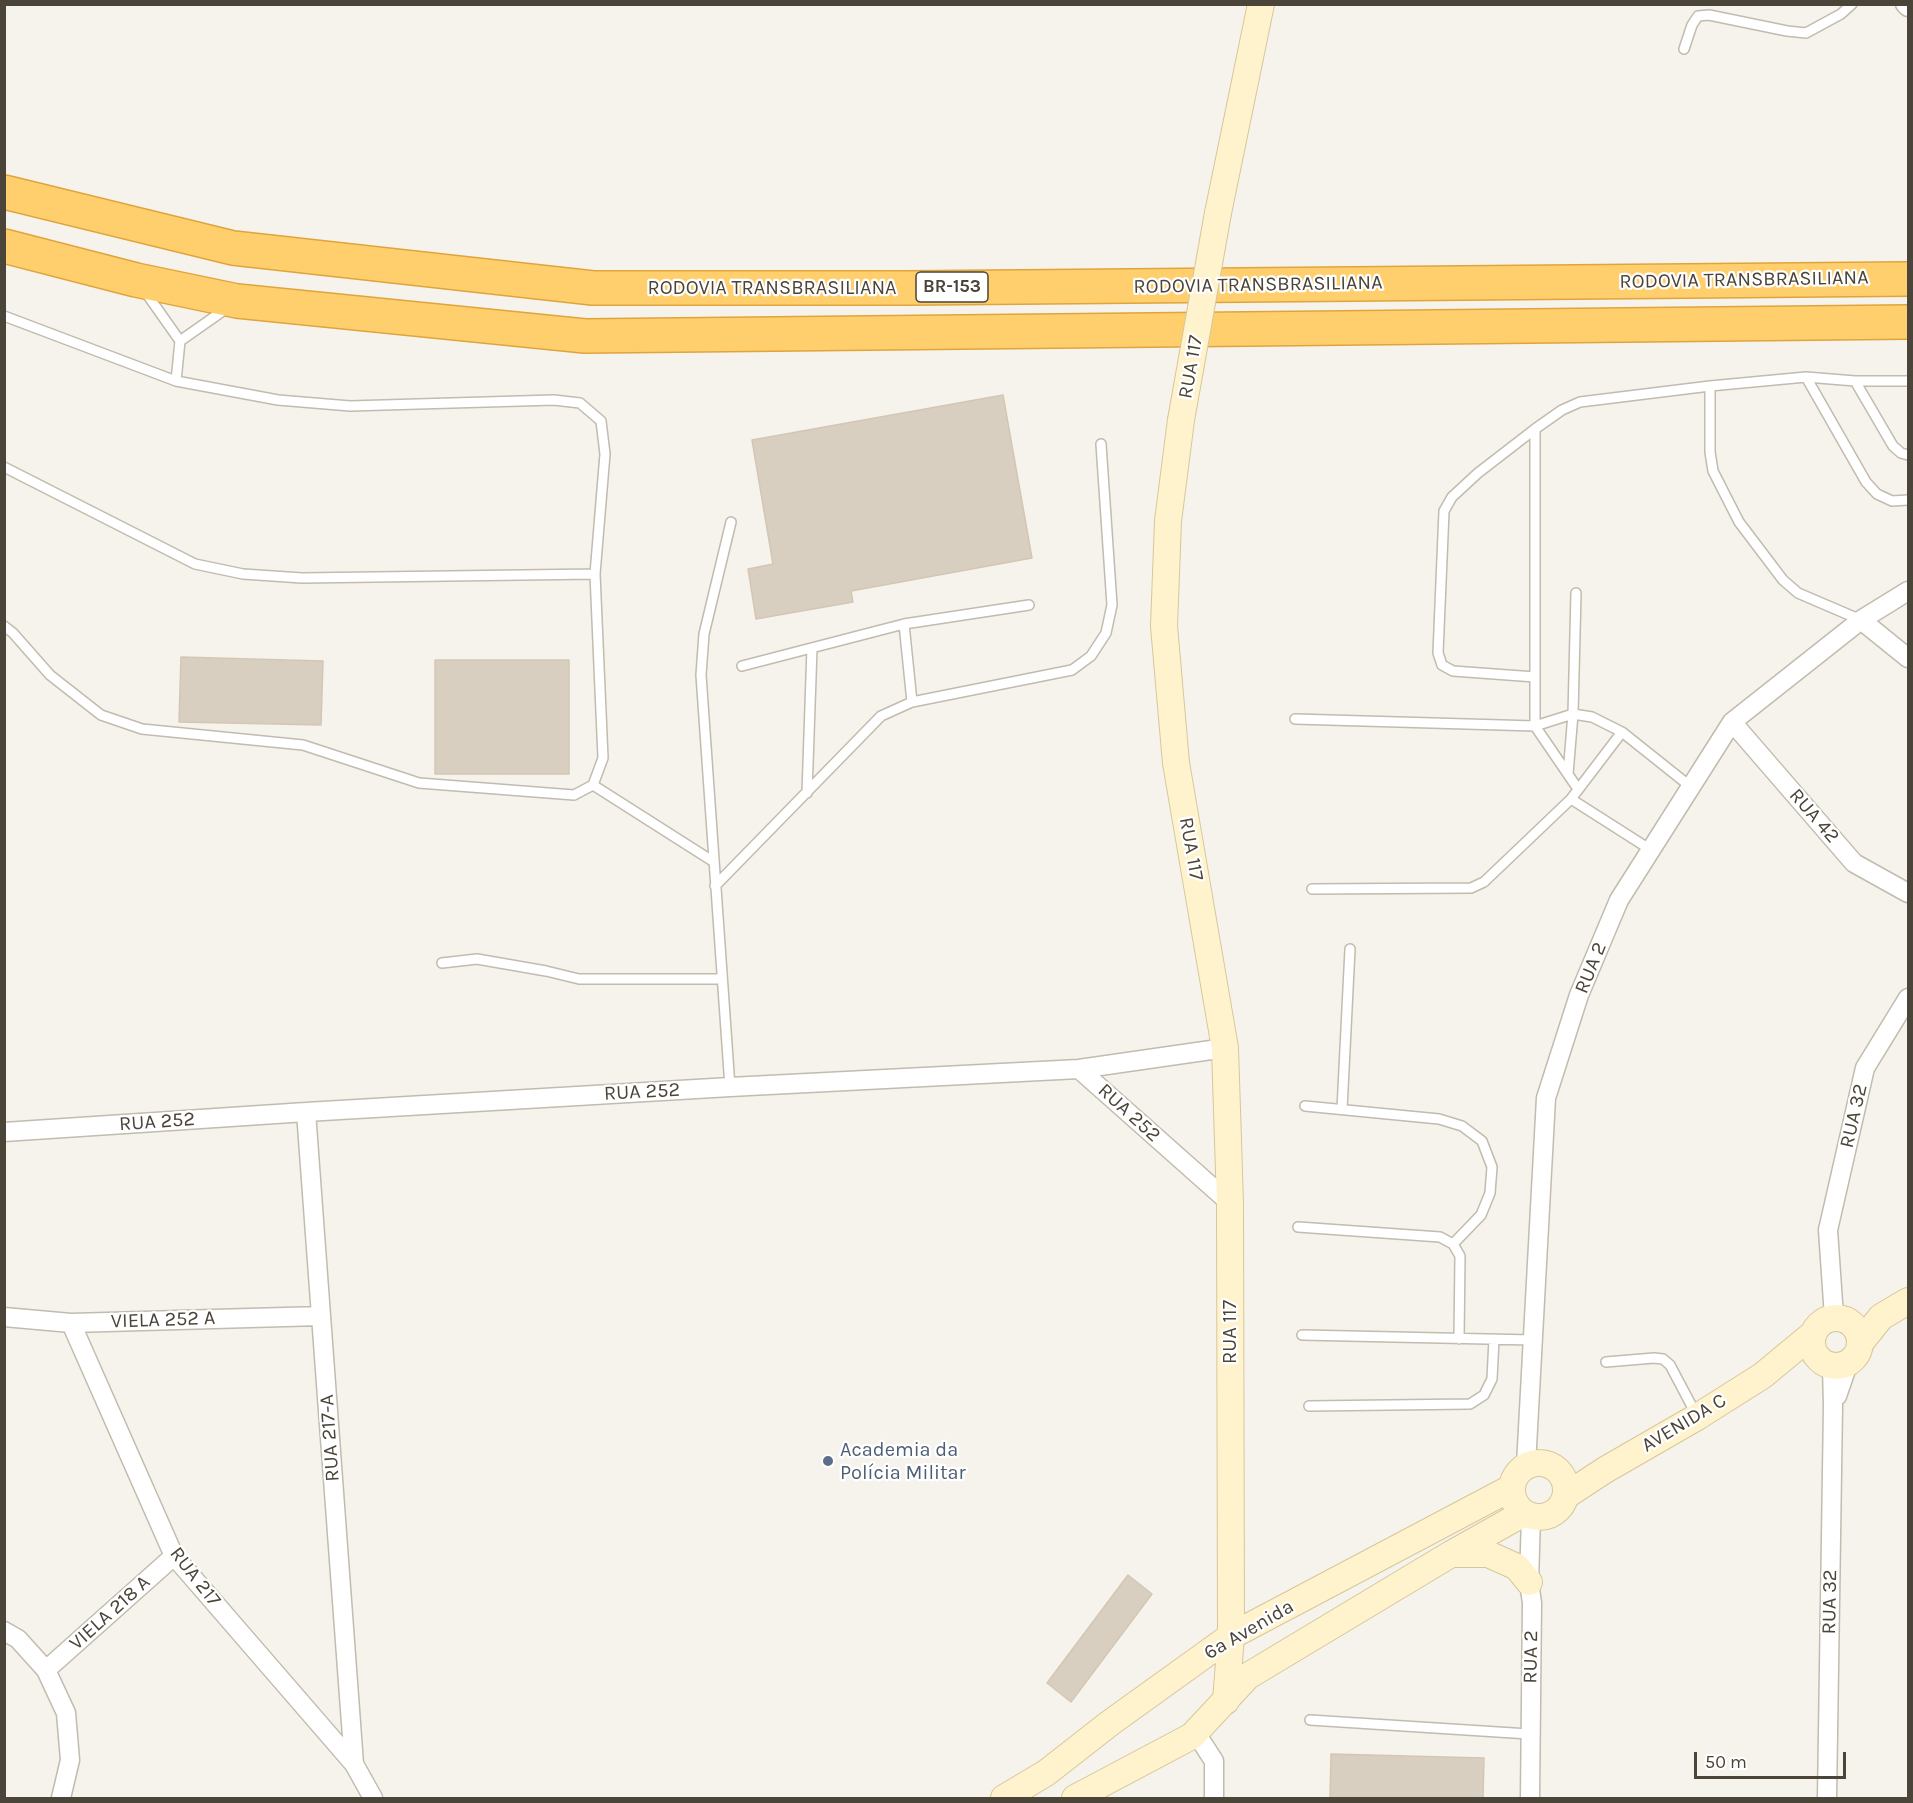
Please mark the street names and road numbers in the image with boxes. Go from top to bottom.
street label: RODOVIA TRANSBRASILIANA [1619,266,1869,294]
street label: RODOVIA TRANSBRASILIANA [1133,271,1383,299]
road number: BR-153 [916,272,988,302]
street label: RODOVIA TRANSBRASILIANA [647,276,897,300]
street label: RUA 117 [1174,333,1208,401]
street label: RUA 42 [1784,784,1844,848]
street label: RUA 117 [1174,815,1208,883]
street label: RUA 2 [1570,939,1612,997]
street label: RUA 252 [603,1078,681,1106]
street label: RUA 252 [1093,1079,1165,1147]
street label: RUA 32 [1835,1082,1873,1150]
street label: RUA 252 [118,1107,196,1137]
street label: RUA 117 [1218,1300,1242,1364]
street label: VIELA 252 A [110,1306,216,1334]
street label: AVENIDA C [1637,1388,1731,1458]
street label: RUA 217-A [315,1393,345,1483]
street label: RUA 217 [164,1542,226,1612]
street label: RUA 32 [1817,1569,1843,1635]
street label: VIELA 218 A [65,1570,155,1656]
street label: 6ª Avenida [1200,1595,1298,1665]
street label: RUA 2 [1519,1630,1543,1684]

